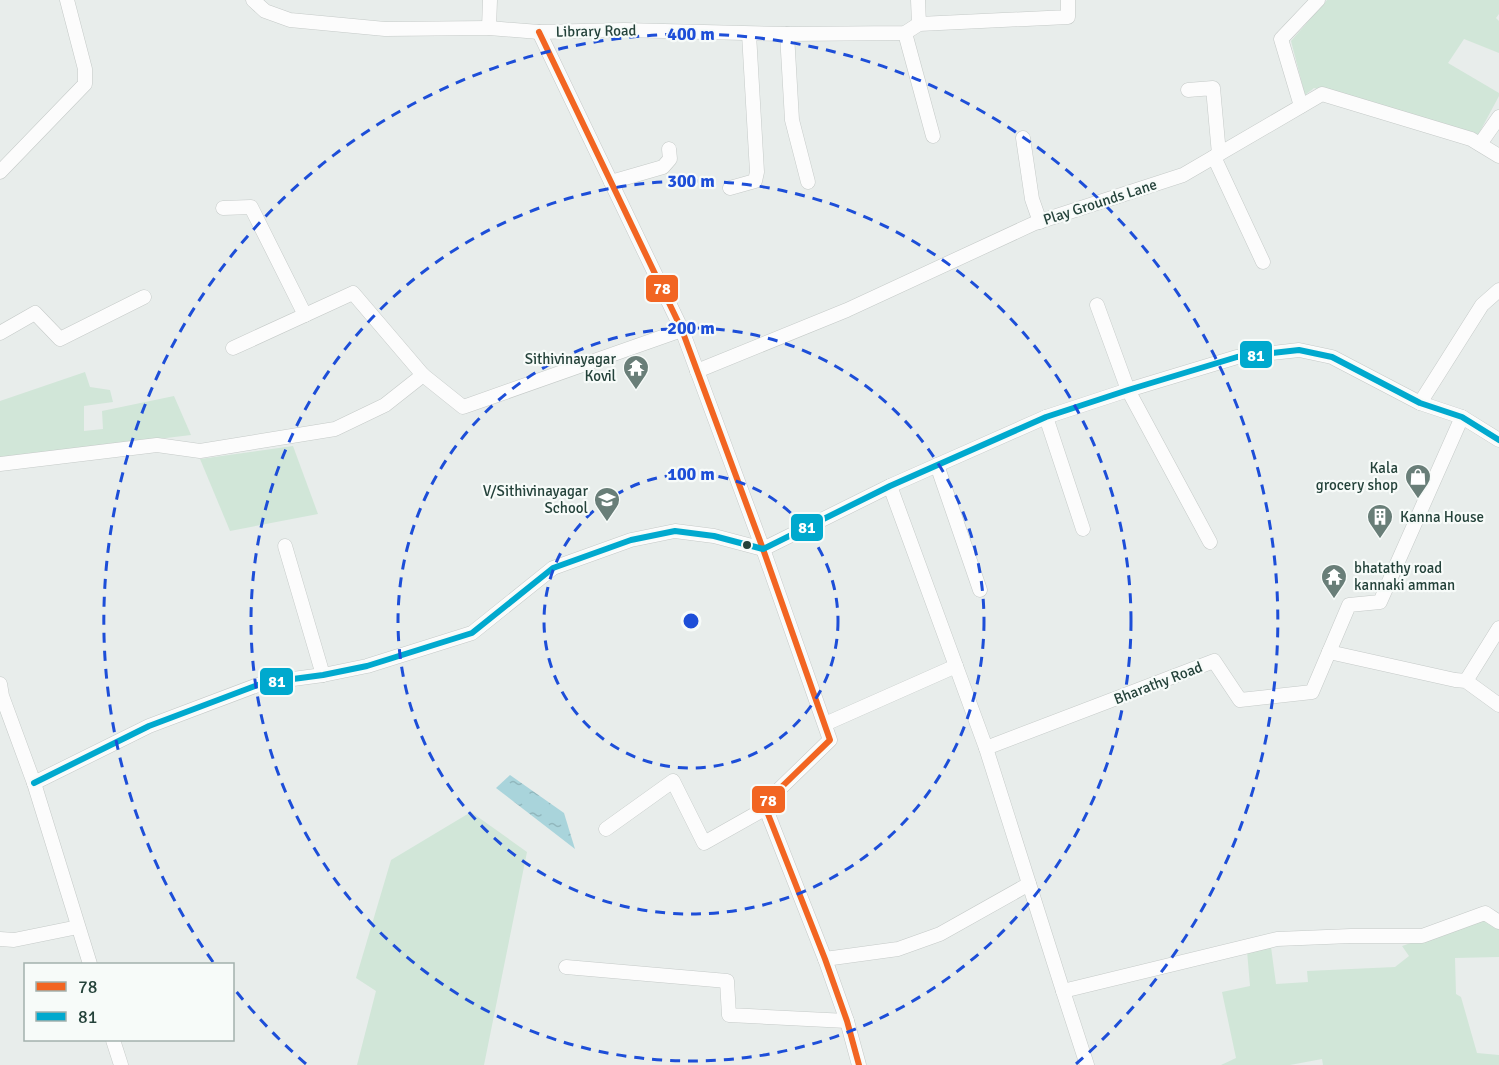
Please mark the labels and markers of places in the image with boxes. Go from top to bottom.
place label: Sithivinayagar Kovil [525,350,616,385]
temple icon: Sithivinayagar Kovil [621,353,651,391]
place label: Kala grocery shop [1316,459,1398,494]
shop icon: Kala grocery shop [1403,462,1433,500]
place label: V/Sithivinayagar School [483,482,588,517]
school or university icon: V/Sithivinayagar School [592,485,622,523]
building icon: Kanna House [1365,502,1395,540]
place label: Kanna House [1400,508,1484,526]
unlabelled marker [741,539,753,551]
place label: bhatathy road kannaki amman [1354,559,1455,594]
temple icon: bhatathy road kannaki amman [1319,562,1349,600]
centre of rings [681,611,701,631]

